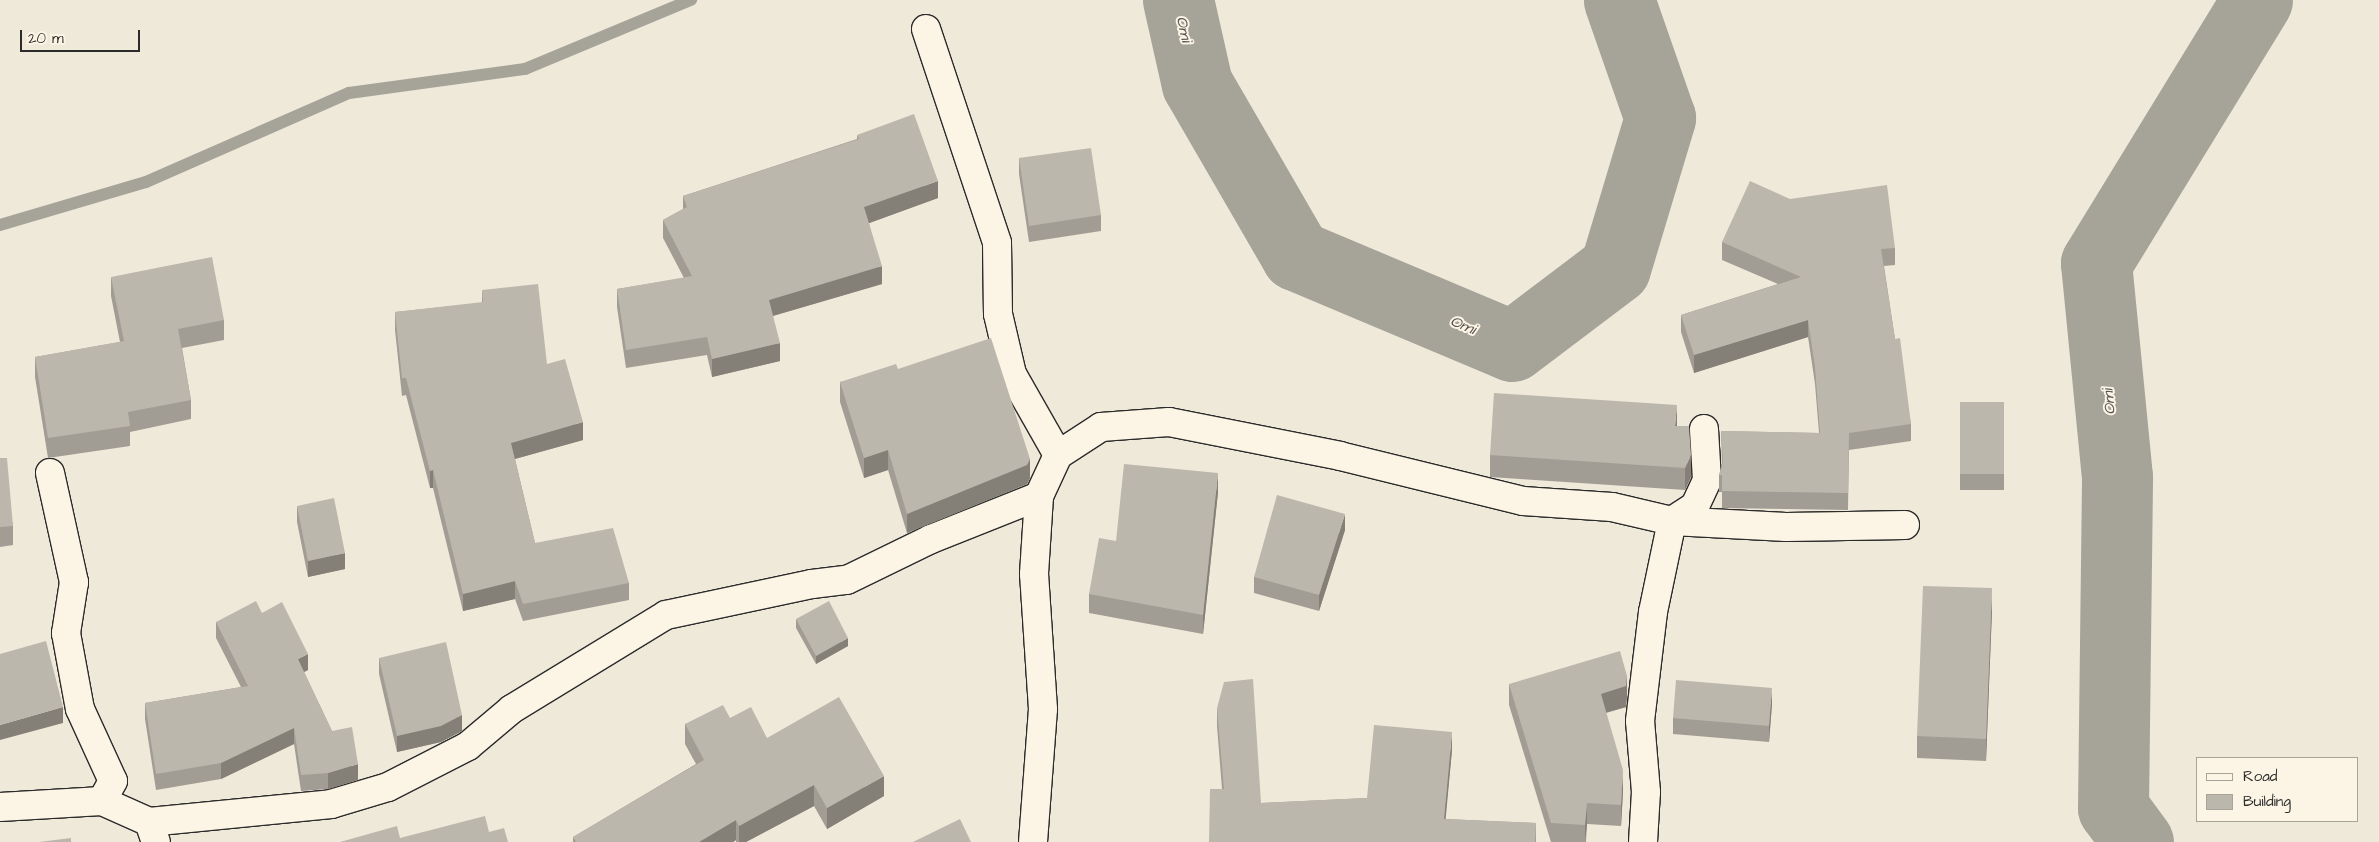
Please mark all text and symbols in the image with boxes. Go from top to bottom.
water label: Omi [1172,14,1196,44]
scale bar [22,20,142,52]
text: 20 m [28,28,64,49]
water label: Omi [1447,311,1479,339]
water label: Omi [2098,388,2120,416]
legend [2196,757,2359,822]
text: Road [2243,766,2277,787]
text: Building [2243,791,2291,812]

